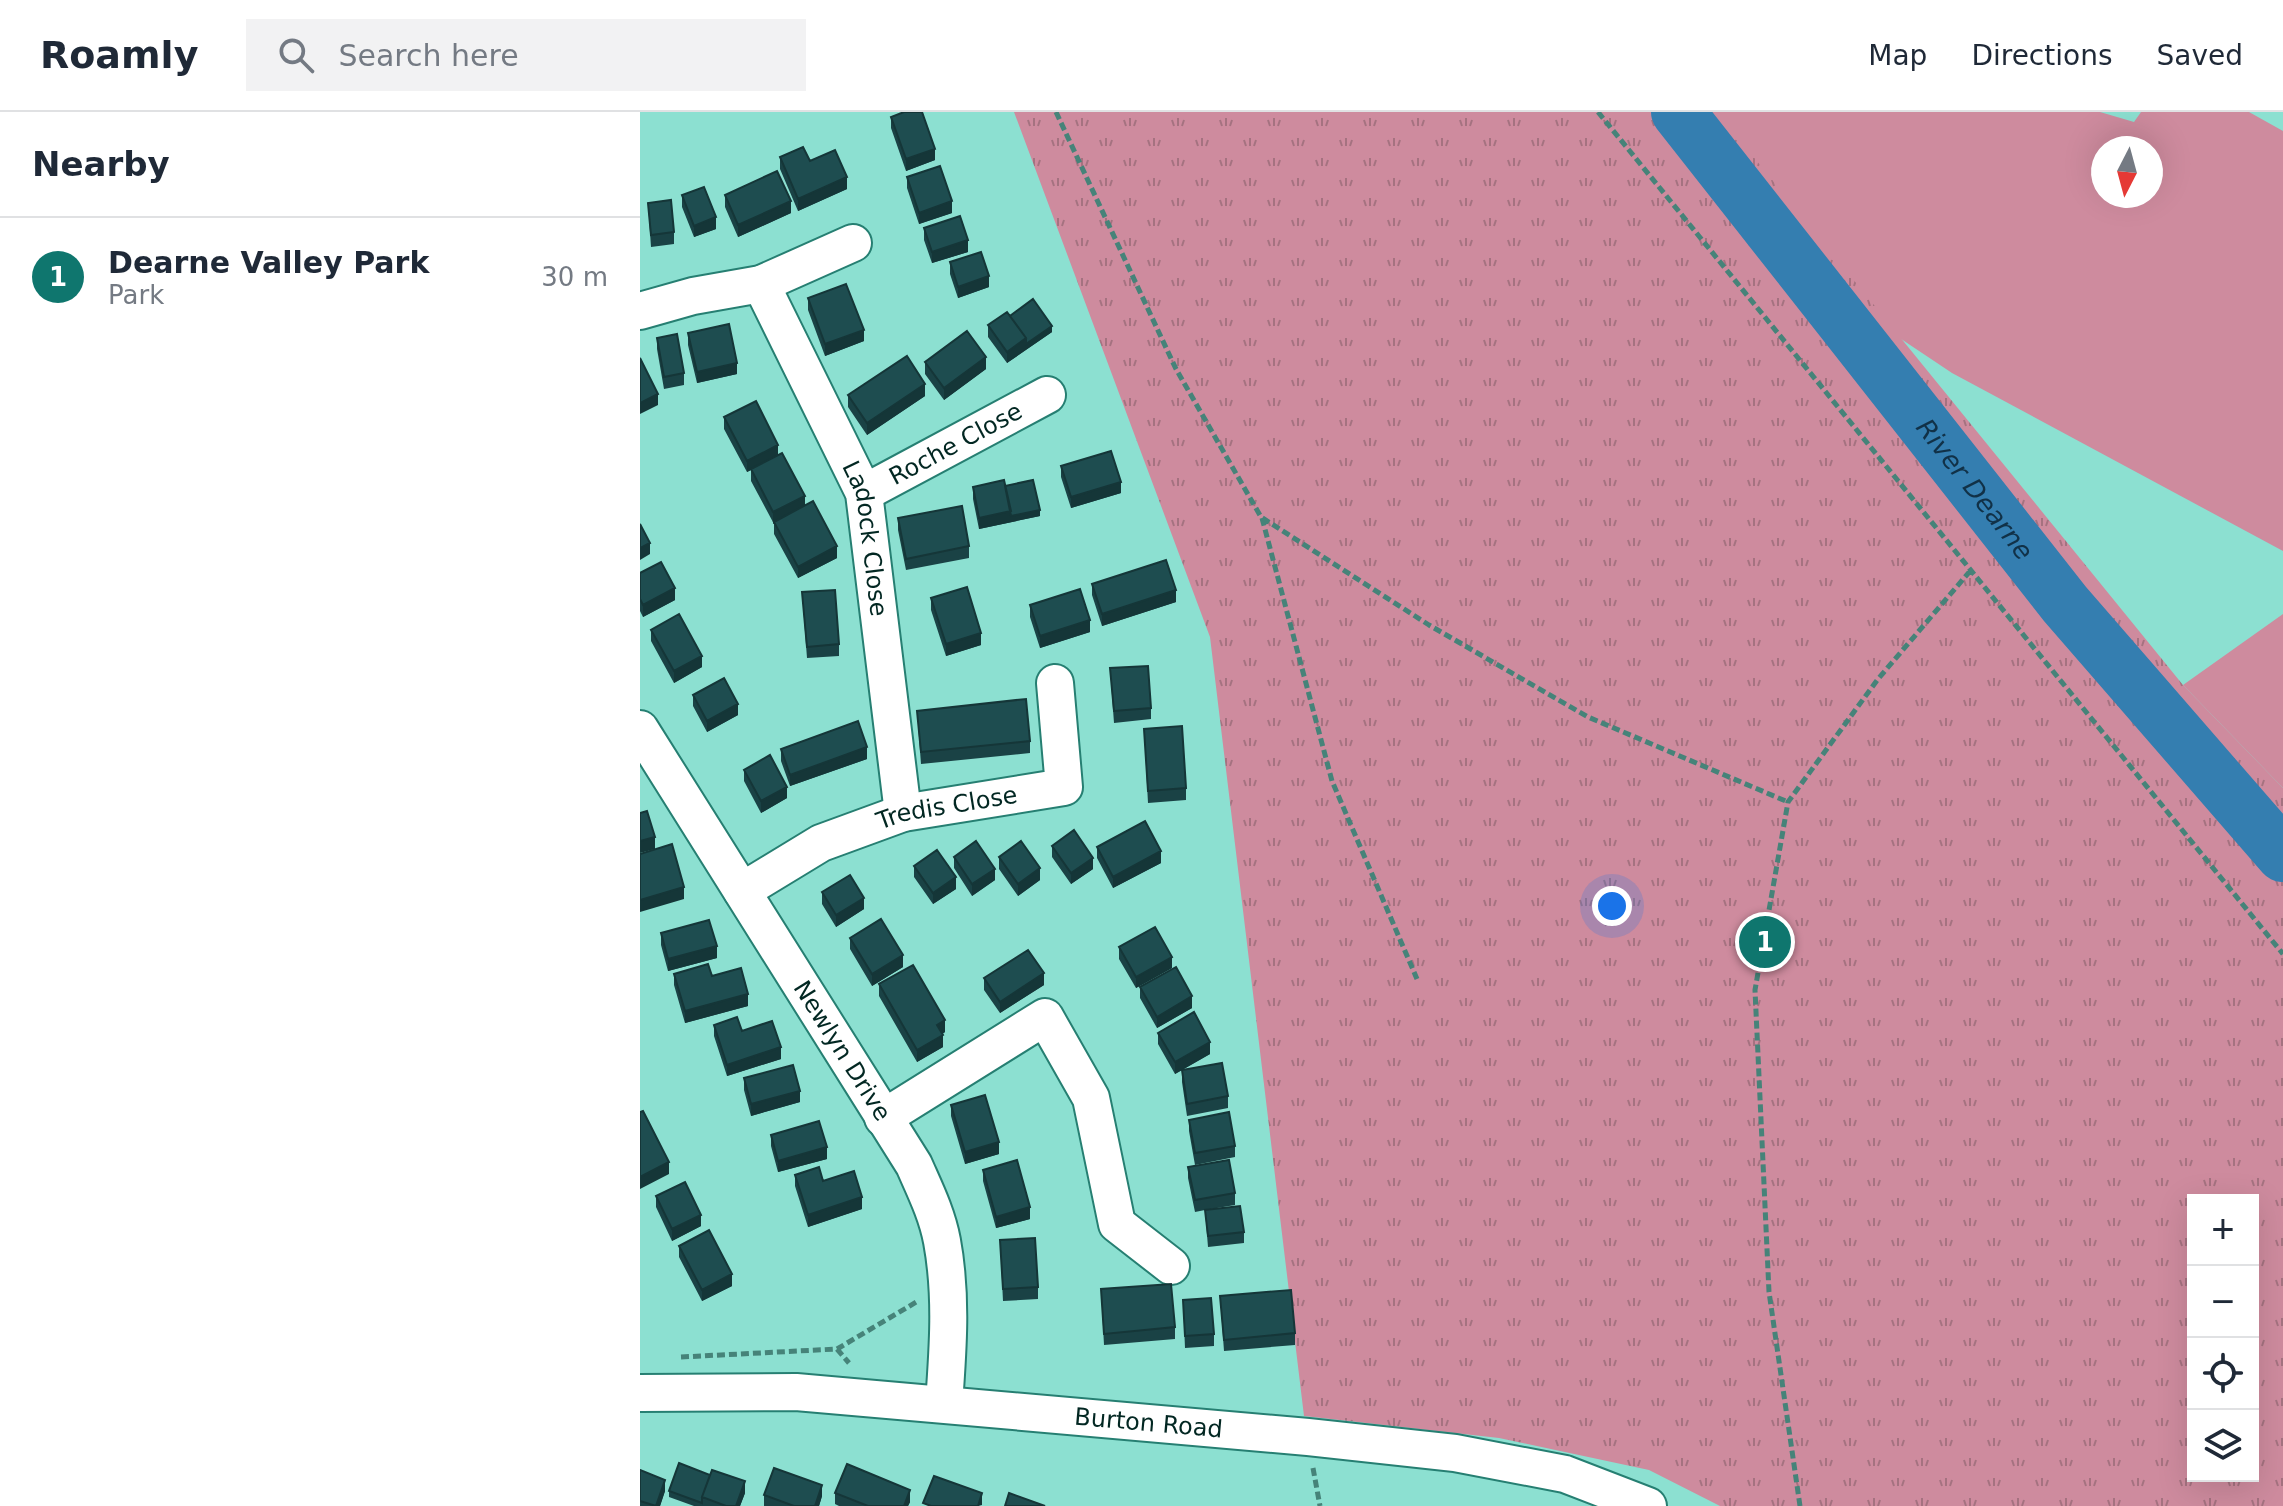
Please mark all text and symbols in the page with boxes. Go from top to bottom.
search box [246,19,806,91]
text: Roamly [40,33,198,77]
icon: search [274,33,318,77]
text: Search here [338,38,519,73]
text: Map [1868,39,1927,72]
text: Directions [1971,39,2112,72]
text: Saved [2156,39,2243,72]
north arrow [2091,136,2163,208]
text: Nearby [32,144,170,184]
text: Dearne Valley Park [108,245,429,280]
text: 1 [49,262,67,292]
text: 30 m [541,262,608,292]
text: Park [108,280,164,310]
street label: Roche Close [884,397,1027,491]
water label: River Dearne [1910,413,2039,566]
street label: Ladock Close [836,456,893,618]
street label: Tredis Close [872,781,1019,836]
your location [1592,886,1632,926]
pin: 1 [1739,912,1791,972]
street label: Newlyn Drive [788,976,897,1126]
map controls [2187,1194,2259,1482]
button: + [2187,1194,2259,1266]
button: − [2187,1266,2259,1338]
button: locate [2187,1338,2259,1410]
street label: Burton Road [1073,1403,1224,1443]
button: layers [2187,1410,2259,1482]

